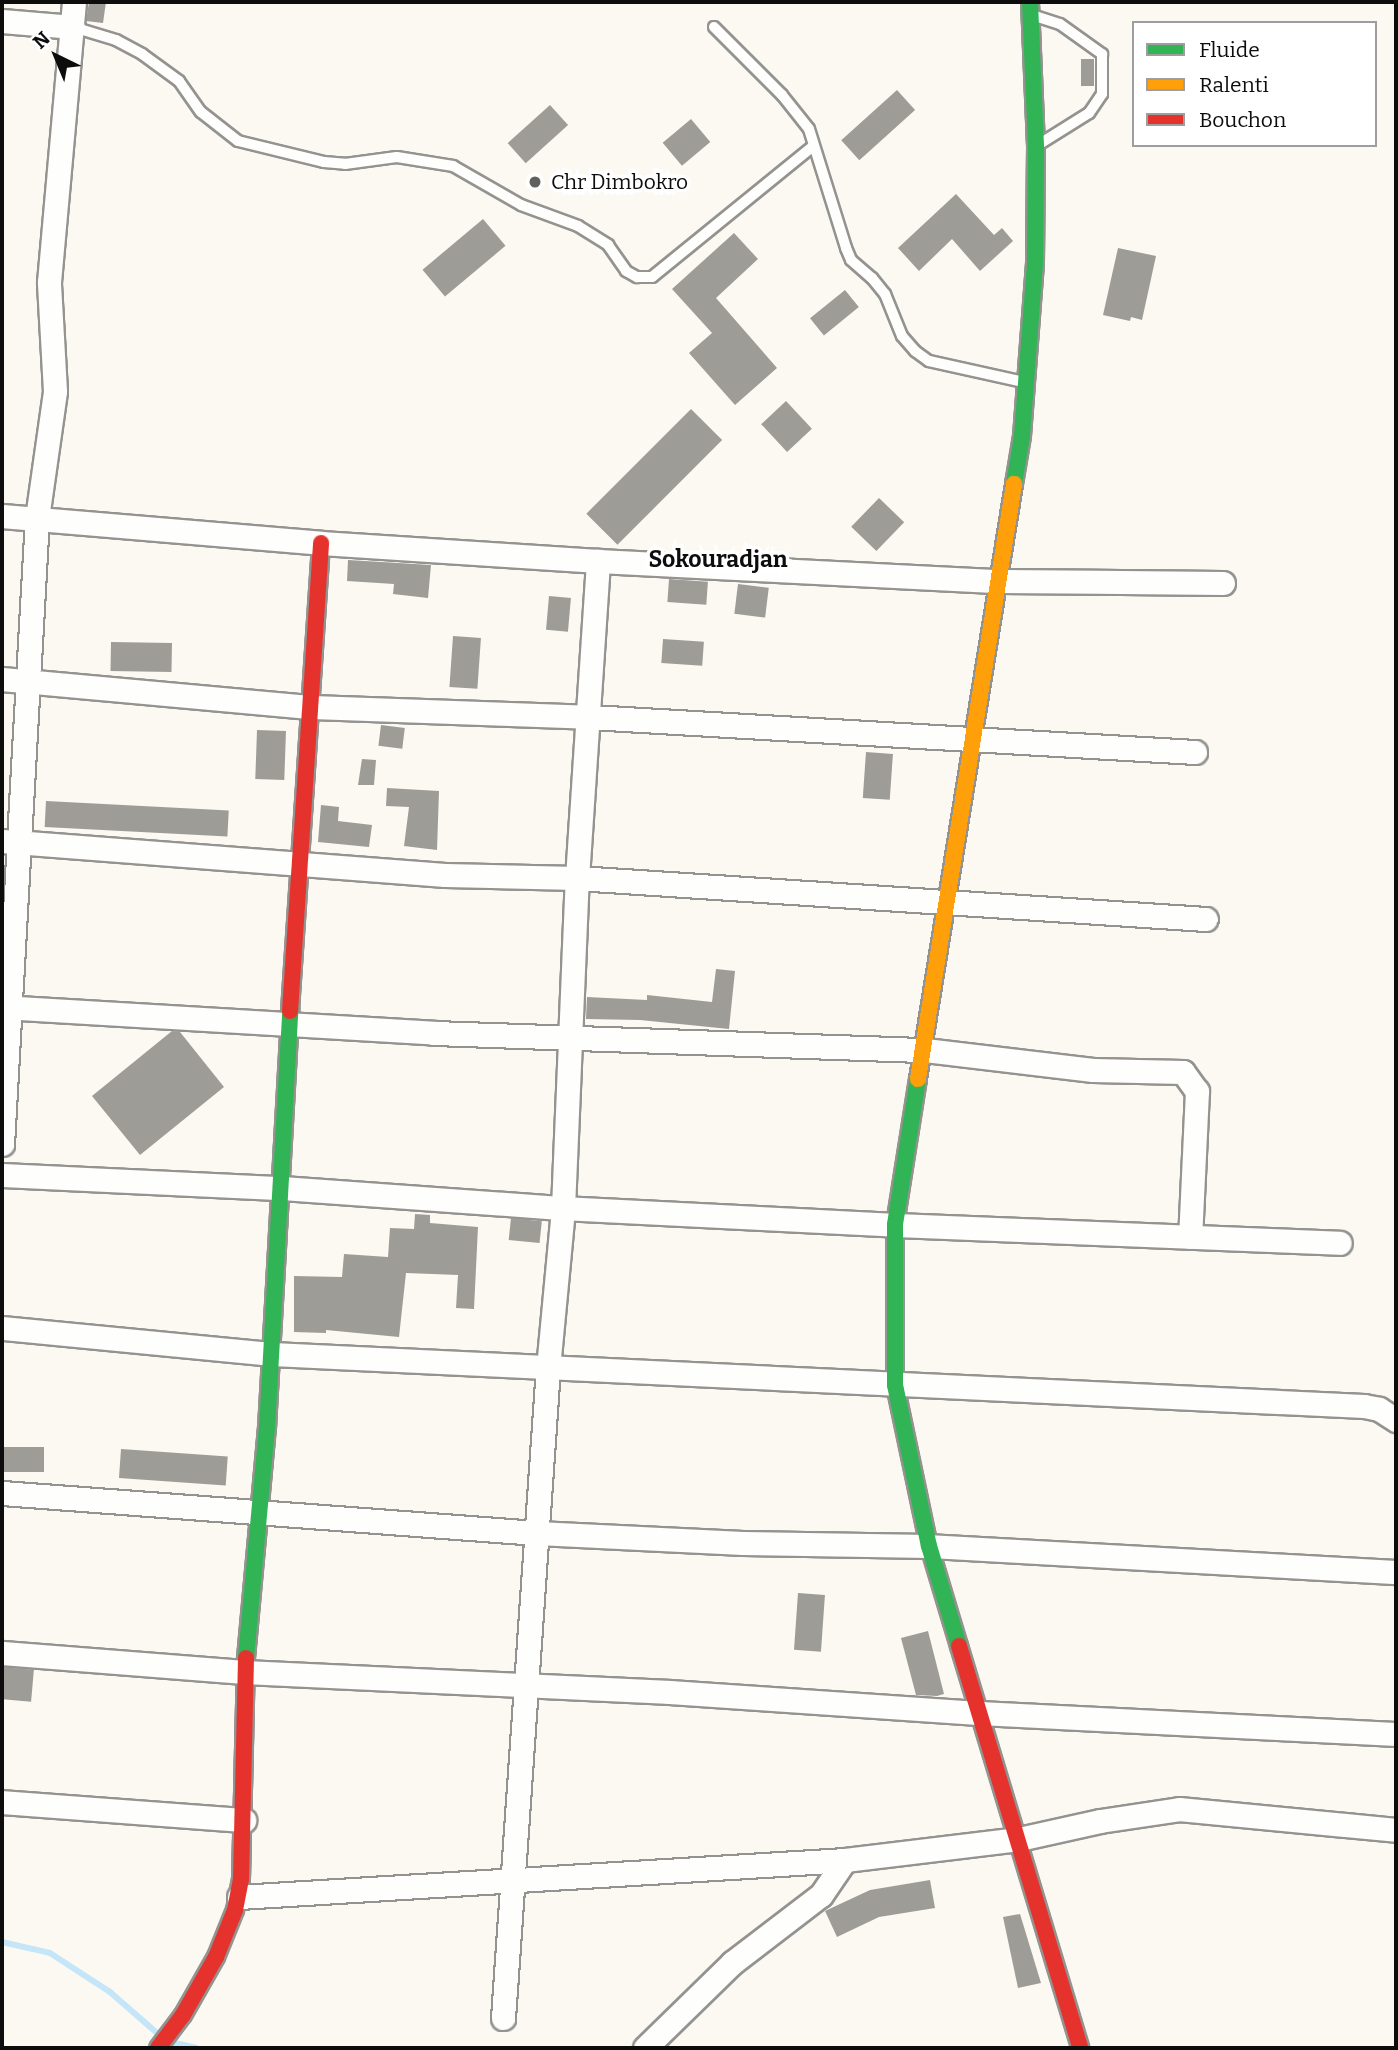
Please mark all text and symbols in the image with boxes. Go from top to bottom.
north arrow [21,21,91,91]
legend [1132,21,1377,147]
text: N [28,27,55,54]
text: Fluide [1199,37,1260,63]
text: Ralenti [1199,72,1269,98]
text: Bouchon [1199,107,1286,133]
place label: Chr Dimbokro [551,169,688,195]
marker: Chr Dimbokro [525,172,545,192]
district label: Sokouradjan [648,545,788,573]

